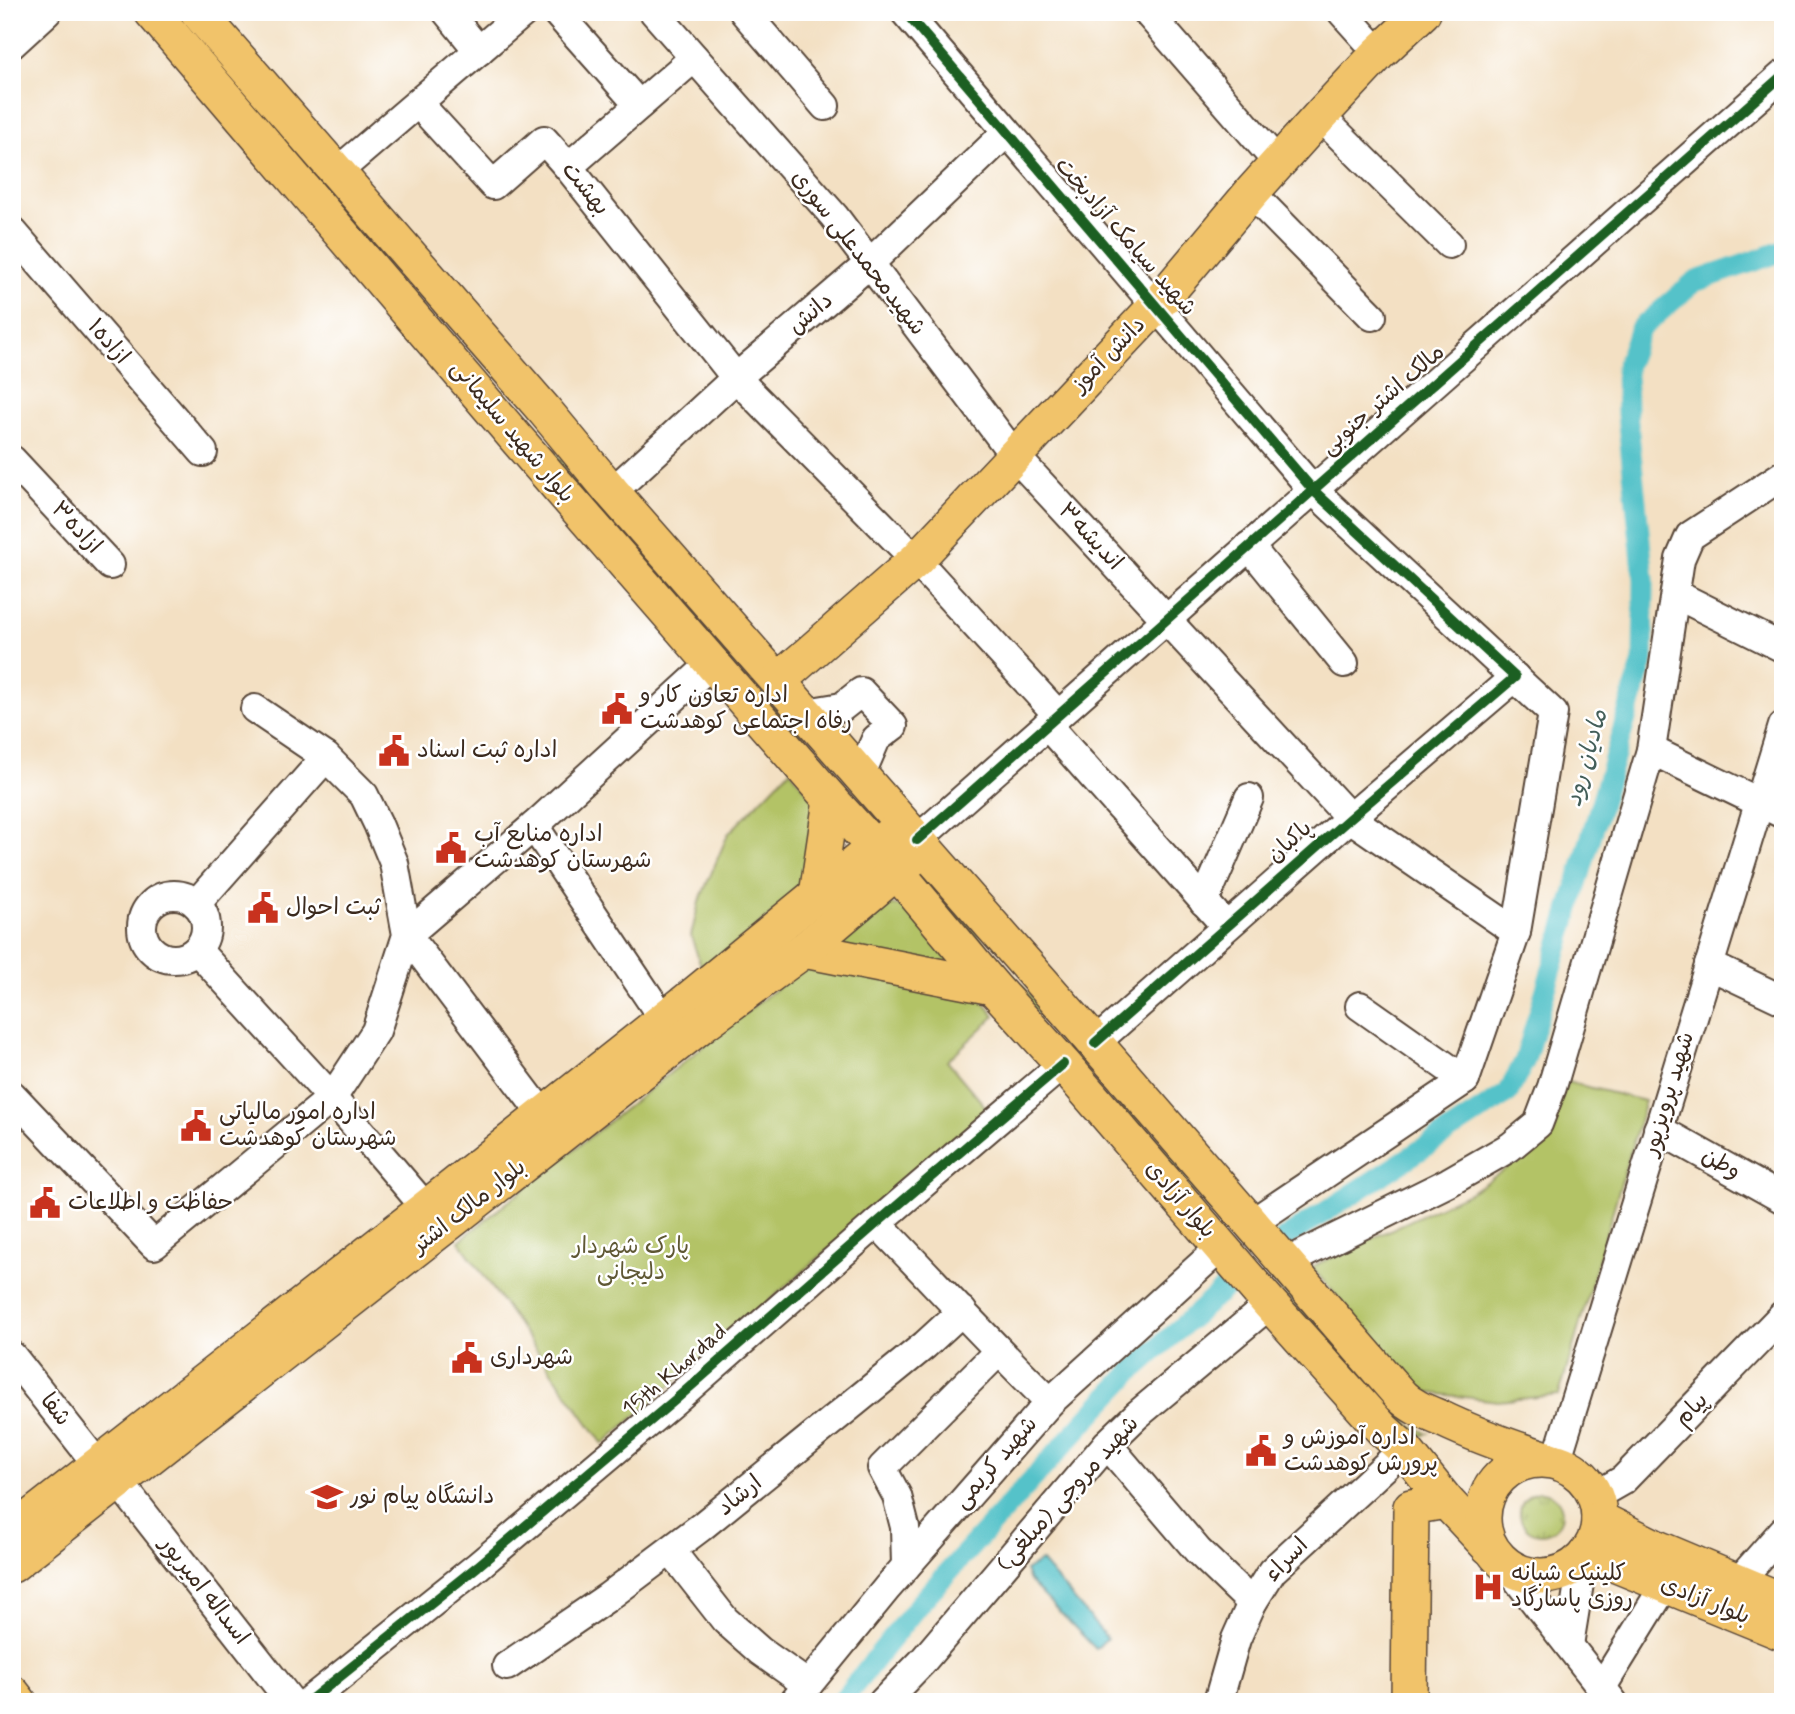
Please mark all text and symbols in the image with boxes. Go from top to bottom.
street label: شهید سیامک آزادبخت [1048,151,1202,323]
street label: بهشت [554,156,616,222]
street label: شهیدمحمدعلی سوری [784,164,932,342]
street label: دانش [782,286,840,342]
street label: دانش آموز [1064,311,1153,401]
street label: ازاده۱ [80,313,136,371]
street label: مالک اشتر جنوبی [1315,338,1451,462]
street label: بلوار شهید سلیمانی [443,354,581,510]
street label: ازاده۳ [44,495,108,561]
street label: اندیشه۳ [1051,497,1129,577]
place label: اداره تعاون کار و رفاه اجتماعی کوهدشت [638,681,852,737]
public building icon: اداره تعاون کار و رفاه اجتماعی کوهدشت [600,692,634,726]
water label: مادیان رود [1558,706,1616,810]
public building icon: اداره ثبت اسناد [377,734,411,768]
place label: اداره ثبت اسناد [417,736,557,766]
street label: پاکبان [1261,814,1319,870]
place label: اداره منابع آب شهرستان کوهدشت [474,820,652,876]
public building icon: اداره منابع آب شهرستان کوهدشت [434,831,468,865]
public building icon: ثبت احوال [246,891,280,925]
place label: ثبت احوال [286,893,382,923]
street label: شهید پرویزپور [1635,1028,1702,1162]
place label: اداره امور مالیاتی شهرستان کوهدشت [219,1098,397,1154]
public building icon: اداره امور مالیاتی شهرستان کوهدشت [179,1109,213,1143]
street label: وطن [1696,1141,1746,1187]
street label: بلوار مالک اشتر [404,1153,532,1262]
street label: بلوار آزادی [1138,1155,1222,1245]
public building icon: حفاظت و اطلاعات [28,1186,62,1220]
place label: حفاظت و اطلاعات [68,1188,233,1218]
park label: پارک شهردار دلیجانی [571,1232,689,1288]
street label: 15th Khordad [616,1317,734,1425]
public building icon: شهرداری [450,1341,484,1375]
place label: شهرداری [490,1343,573,1373]
street label: پیام [1669,1386,1716,1434]
street label: شفا [33,1387,77,1433]
street label: شهید کریمی [947,1410,1045,1516]
street label: شهید مروجی (مبلغی) [990,1410,1146,1578]
place label: اداره آموزش و پرورش کوهدشت [1282,1423,1438,1479]
public building icon: اداره آموزش و پرورش کوهدشت [1244,1434,1278,1468]
street label: ارشاد [711,1469,769,1523]
school or university icon: دانشگاه پیام نور [310,1480,344,1514]
place label: دانشگاه پیام نور [349,1482,494,1513]
street label: اسداله امیرپور [151,1529,256,1651]
street label: اسراء [1258,1531,1316,1589]
place label: کلینیک شبانه روزی پاسارگاد [1511,1559,1633,1615]
hospital icon: کلینیک شبانه روزی پاسارگاد [1471,1570,1505,1604]
street label: بلوار آزادی [1656,1570,1754,1632]

